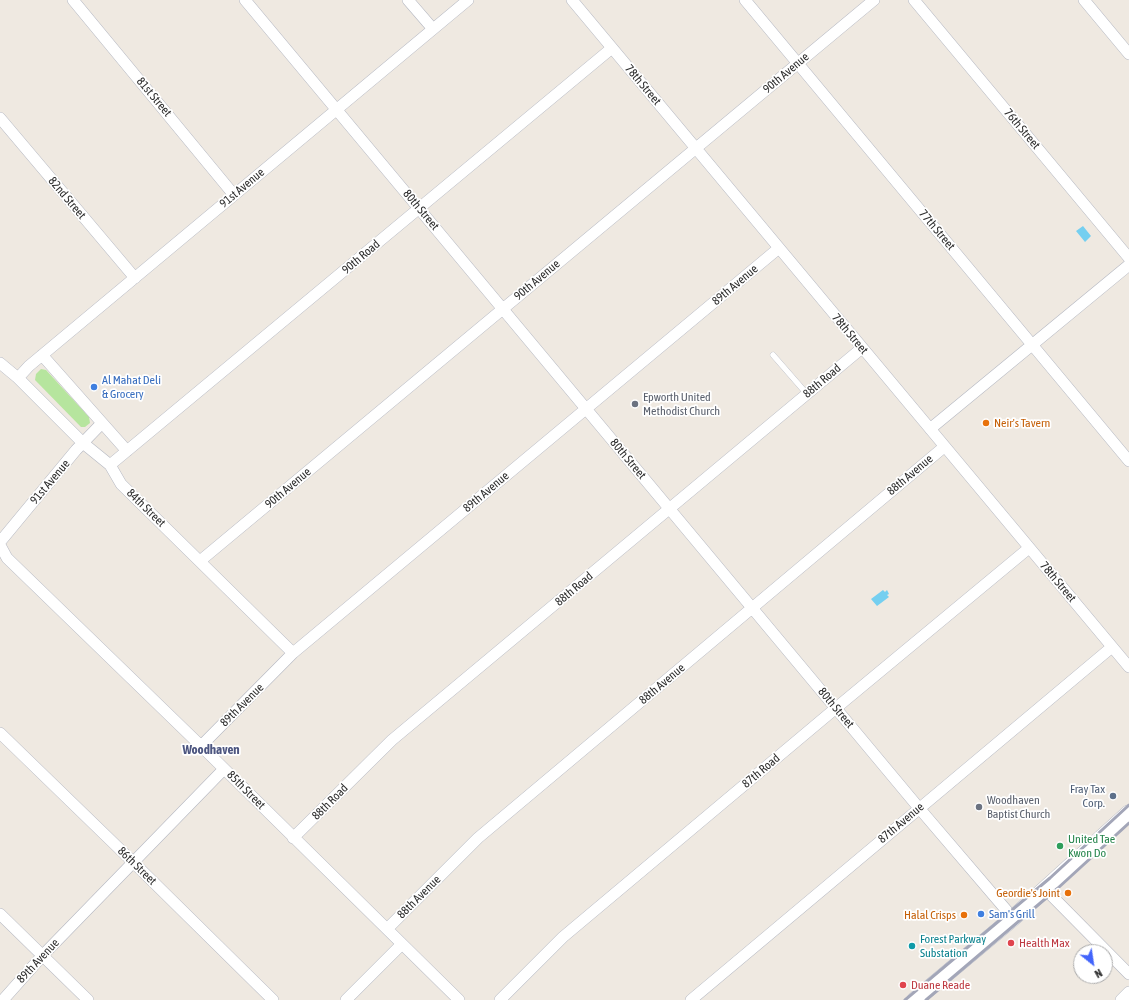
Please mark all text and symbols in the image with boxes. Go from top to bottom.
street label: 90th Avenue [760,50,812,96]
street label: 78th Street [622,62,664,108]
street label: 81st Street [133,74,175,120]
street label: 76th Street [1001,106,1043,152]
street label: 91st Avenue [217,165,267,211]
street label: 82nd Street [45,174,89,222]
street label: 80th Street [400,187,442,233]
street label: 77th Street [916,207,958,253]
street label: 90th Road [339,237,383,277]
street label: 90th Avenue [511,257,563,303]
street label: 89th Avenue [709,262,761,308]
street label: 78th Street [829,311,871,357]
street label: 88th Road [800,361,844,401]
place label: Al Mahat Deli & Grocery [102,373,161,401]
marker: Al Mahat Deli & Grocery [89,382,99,392]
place label: Epworth United Methodist Church [643,390,720,418]
marker: Epworth United Methodist Church [630,399,640,409]
place label: Neir's Tavern [994,416,1050,430]
marker: Neir's Tavern [981,418,991,428]
street label: 80th Street [607,436,649,482]
street label: 88th Avenue [884,452,936,498]
street label: 91st Avenue [27,457,73,507]
street label: 90th Avenue [262,465,314,511]
street label: 89th Avenue [460,469,512,515]
street label: 84th Street [124,486,168,530]
street label: 78th Street [1037,559,1079,605]
street label: 88th Road [552,569,596,609]
street label: 88th Avenue [636,661,688,707]
street label: 89th Avenue [217,680,267,730]
street label: 80th Street [815,685,857,731]
district label: Woodhaven [182,742,240,758]
street label: 87th Road [739,751,783,791]
street label: 85th Street [224,768,268,812]
street label: 88th Road [309,781,351,823]
place label: Fray Tax Corp. [1070,782,1105,810]
marker: Fray Tax Corp. [1108,791,1118,801]
place label: Woodhaven Baptist Church [987,793,1050,821]
street label: 87th Avenue [875,800,927,846]
marker: Woodhaven Baptist Church [974,802,984,812]
place label: United Tae Kwon Do [1068,832,1115,860]
marker: United Tae Kwon Do [1055,841,1065,851]
street label: 86th Street [115,844,159,888]
street label: 88th Avenue [394,872,444,922]
place label: Geordie's Joint [996,886,1060,900]
marker: Geordie's Joint [1063,888,1073,898]
place label: Sam's Grill [989,907,1035,921]
place label: Halal Crisps [904,908,956,922]
marker: Sam's Grill [976,909,986,919]
marker: Halal Crisps [959,910,969,920]
place label: Forest Parkway Substation [920,932,986,960]
street label: 89th Avenue [14,936,62,986]
place label: Health Max [1019,936,1070,950]
marker: Health Max [1006,938,1016,948]
marker: Forest Parkway Substation [907,941,917,951]
north arrow [1073,944,1113,984]
text: N [1093,967,1104,980]
place label: Duane Reade [911,978,970,992]
marker: Duane Reade [898,980,908,990]

